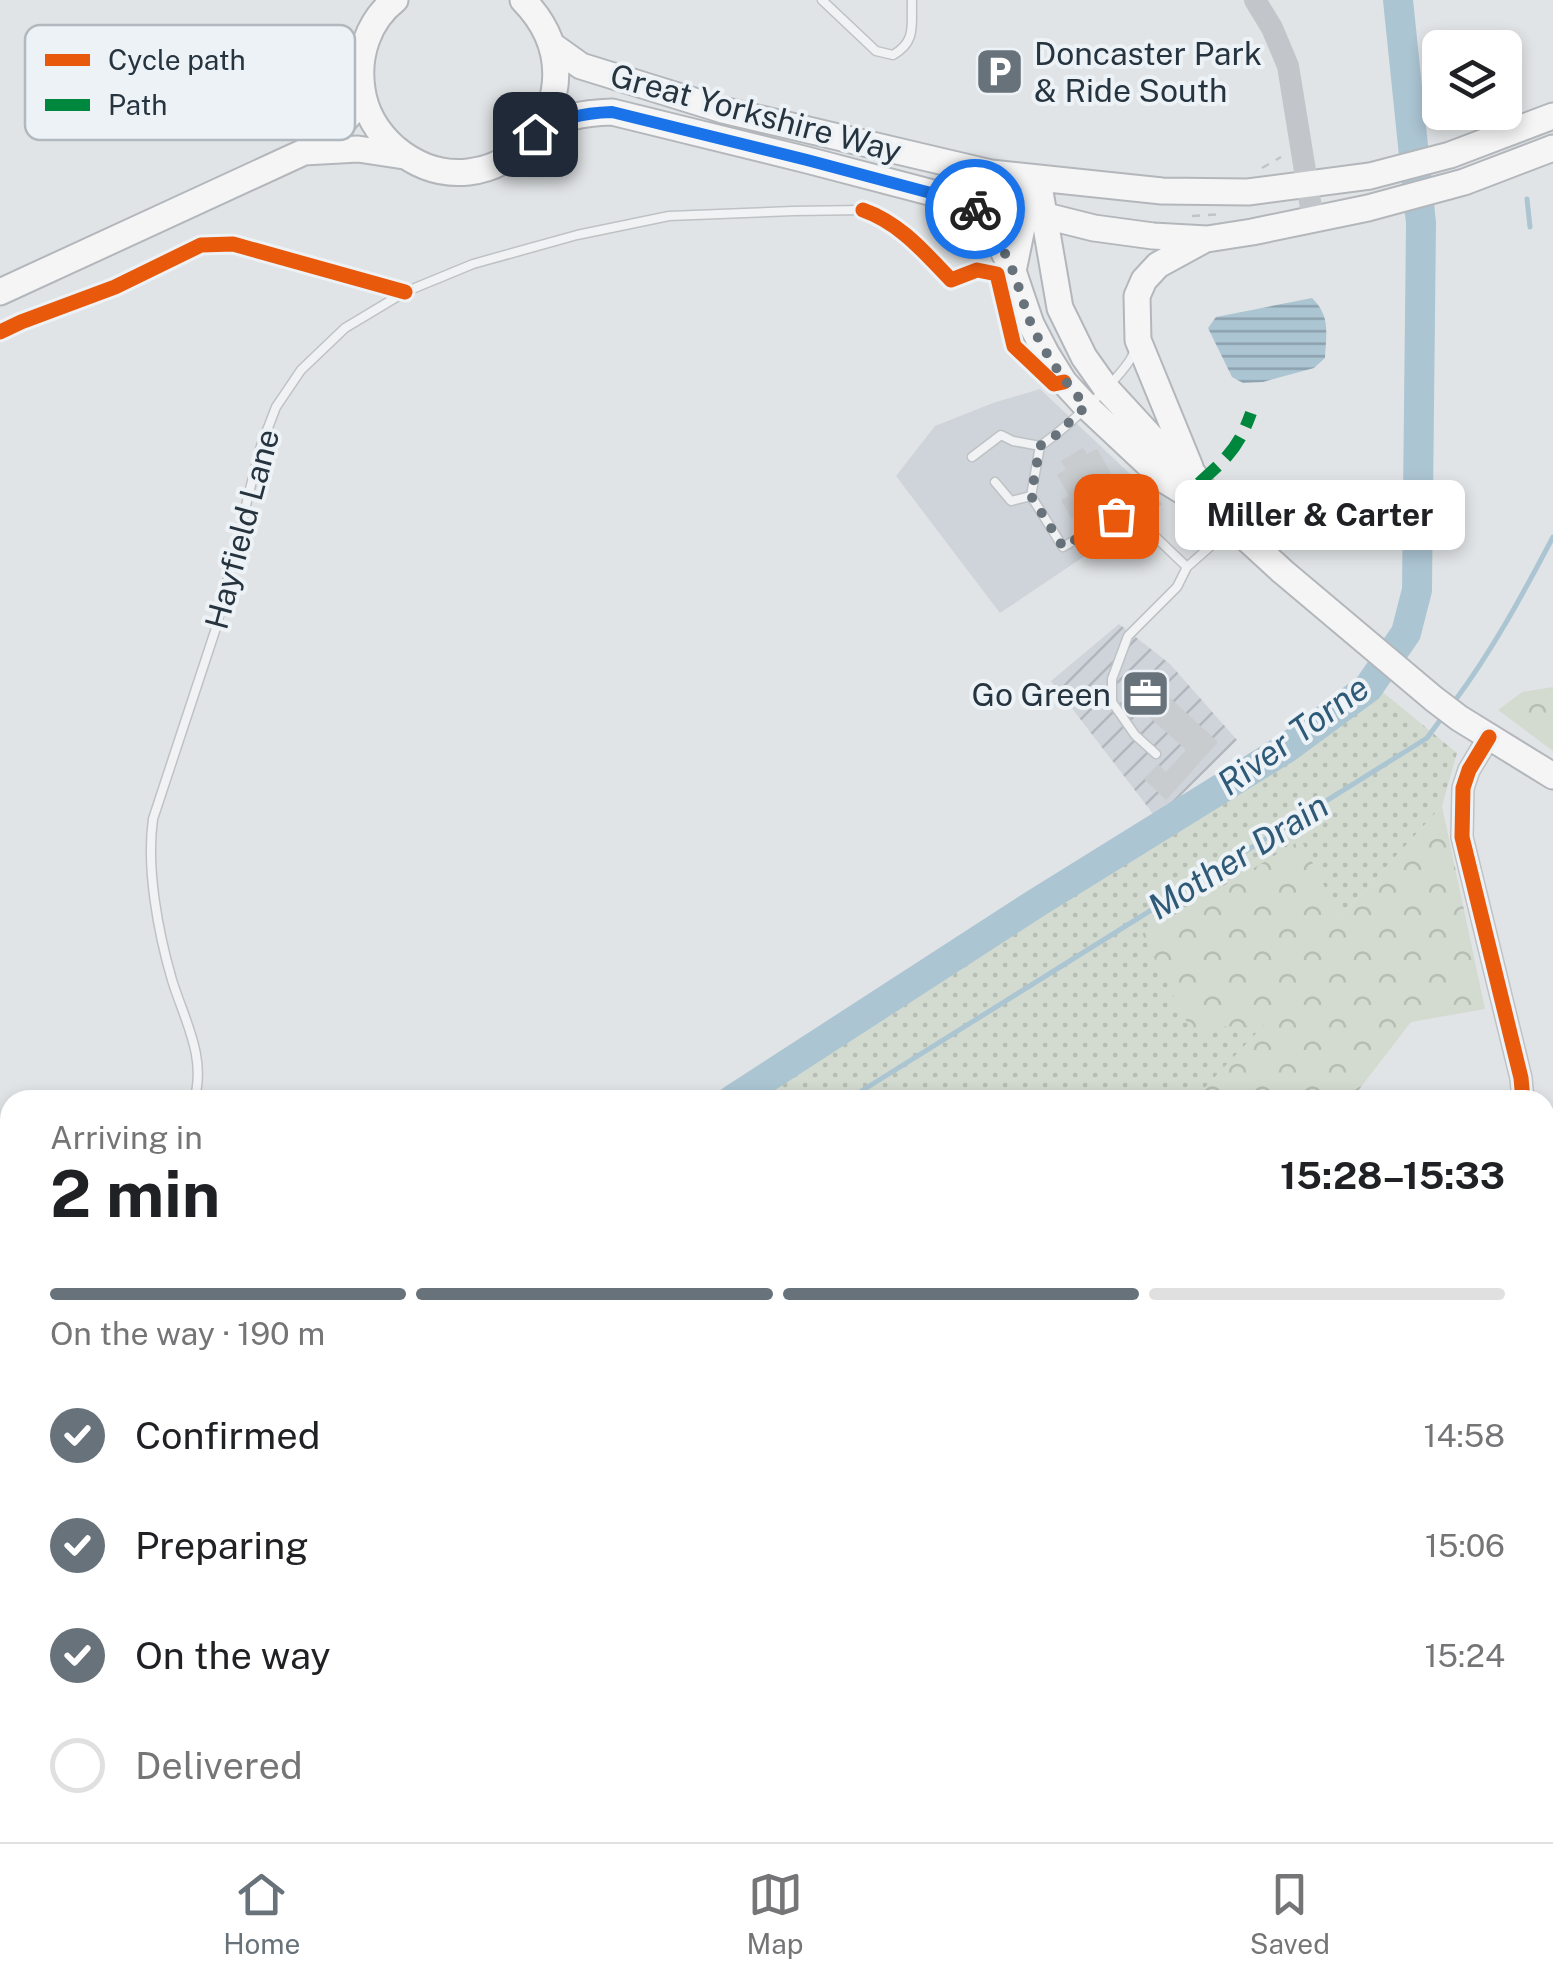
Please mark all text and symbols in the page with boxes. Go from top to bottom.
legend [25,25,355,140]
map controls [1422,30,1522,130]
button: layers [1422,30,1522,130]
place label: Doncaster Park & Ride South [1034,35,1262,109]
text: Cycle path [108,43,246,76]
parking icon: Doncaster Park & Ride South [973,45,1025,97]
street label: Great Yorkshire Way [606,56,906,170]
text: Path [108,88,167,121]
pin [493,92,578,177]
icon: home [508,107,563,162]
courier [925,159,1025,259]
icon: bike [948,182,1003,237]
street label: Hayfield Lane [198,425,286,633]
pin [1074,474,1159,559]
callout: Miller & Carter [1176,481,1466,551]
icon: bag [1089,489,1144,544]
text: Miller & Carter [1207,496,1433,533]
water label: River Torne [1209,666,1377,804]
office icon: Go Green [1120,668,1172,720]
place label: Go Green [971,676,1111,713]
water label: Mother Drain [1140,784,1336,928]
text: Arriving in [50,1119,203,1156]
text: 15:28–15:33 [1280,1153,1505,1198]
text: 2 min [50,1155,220,1232]
text: On the way · 190 m [50,1315,325,1352]
icon: check [50,1408,105,1463]
text: Confirmed [135,1413,320,1458]
text: 14:58 [1423,1417,1505,1454]
icon: check [50,1518,105,1573]
text: Preparing [135,1523,309,1568]
text: 15:06 [1425,1527,1505,1564]
icon: check [50,1628,105,1683]
text: On the way [135,1633,331,1678]
text: 15:24 [1424,1637,1505,1674]
text: Delivered [135,1743,303,1788]
tab: Home [223,1867,300,1960]
tab: Map [747,1867,803,1960]
tab: Saved [1250,1867,1330,1960]

